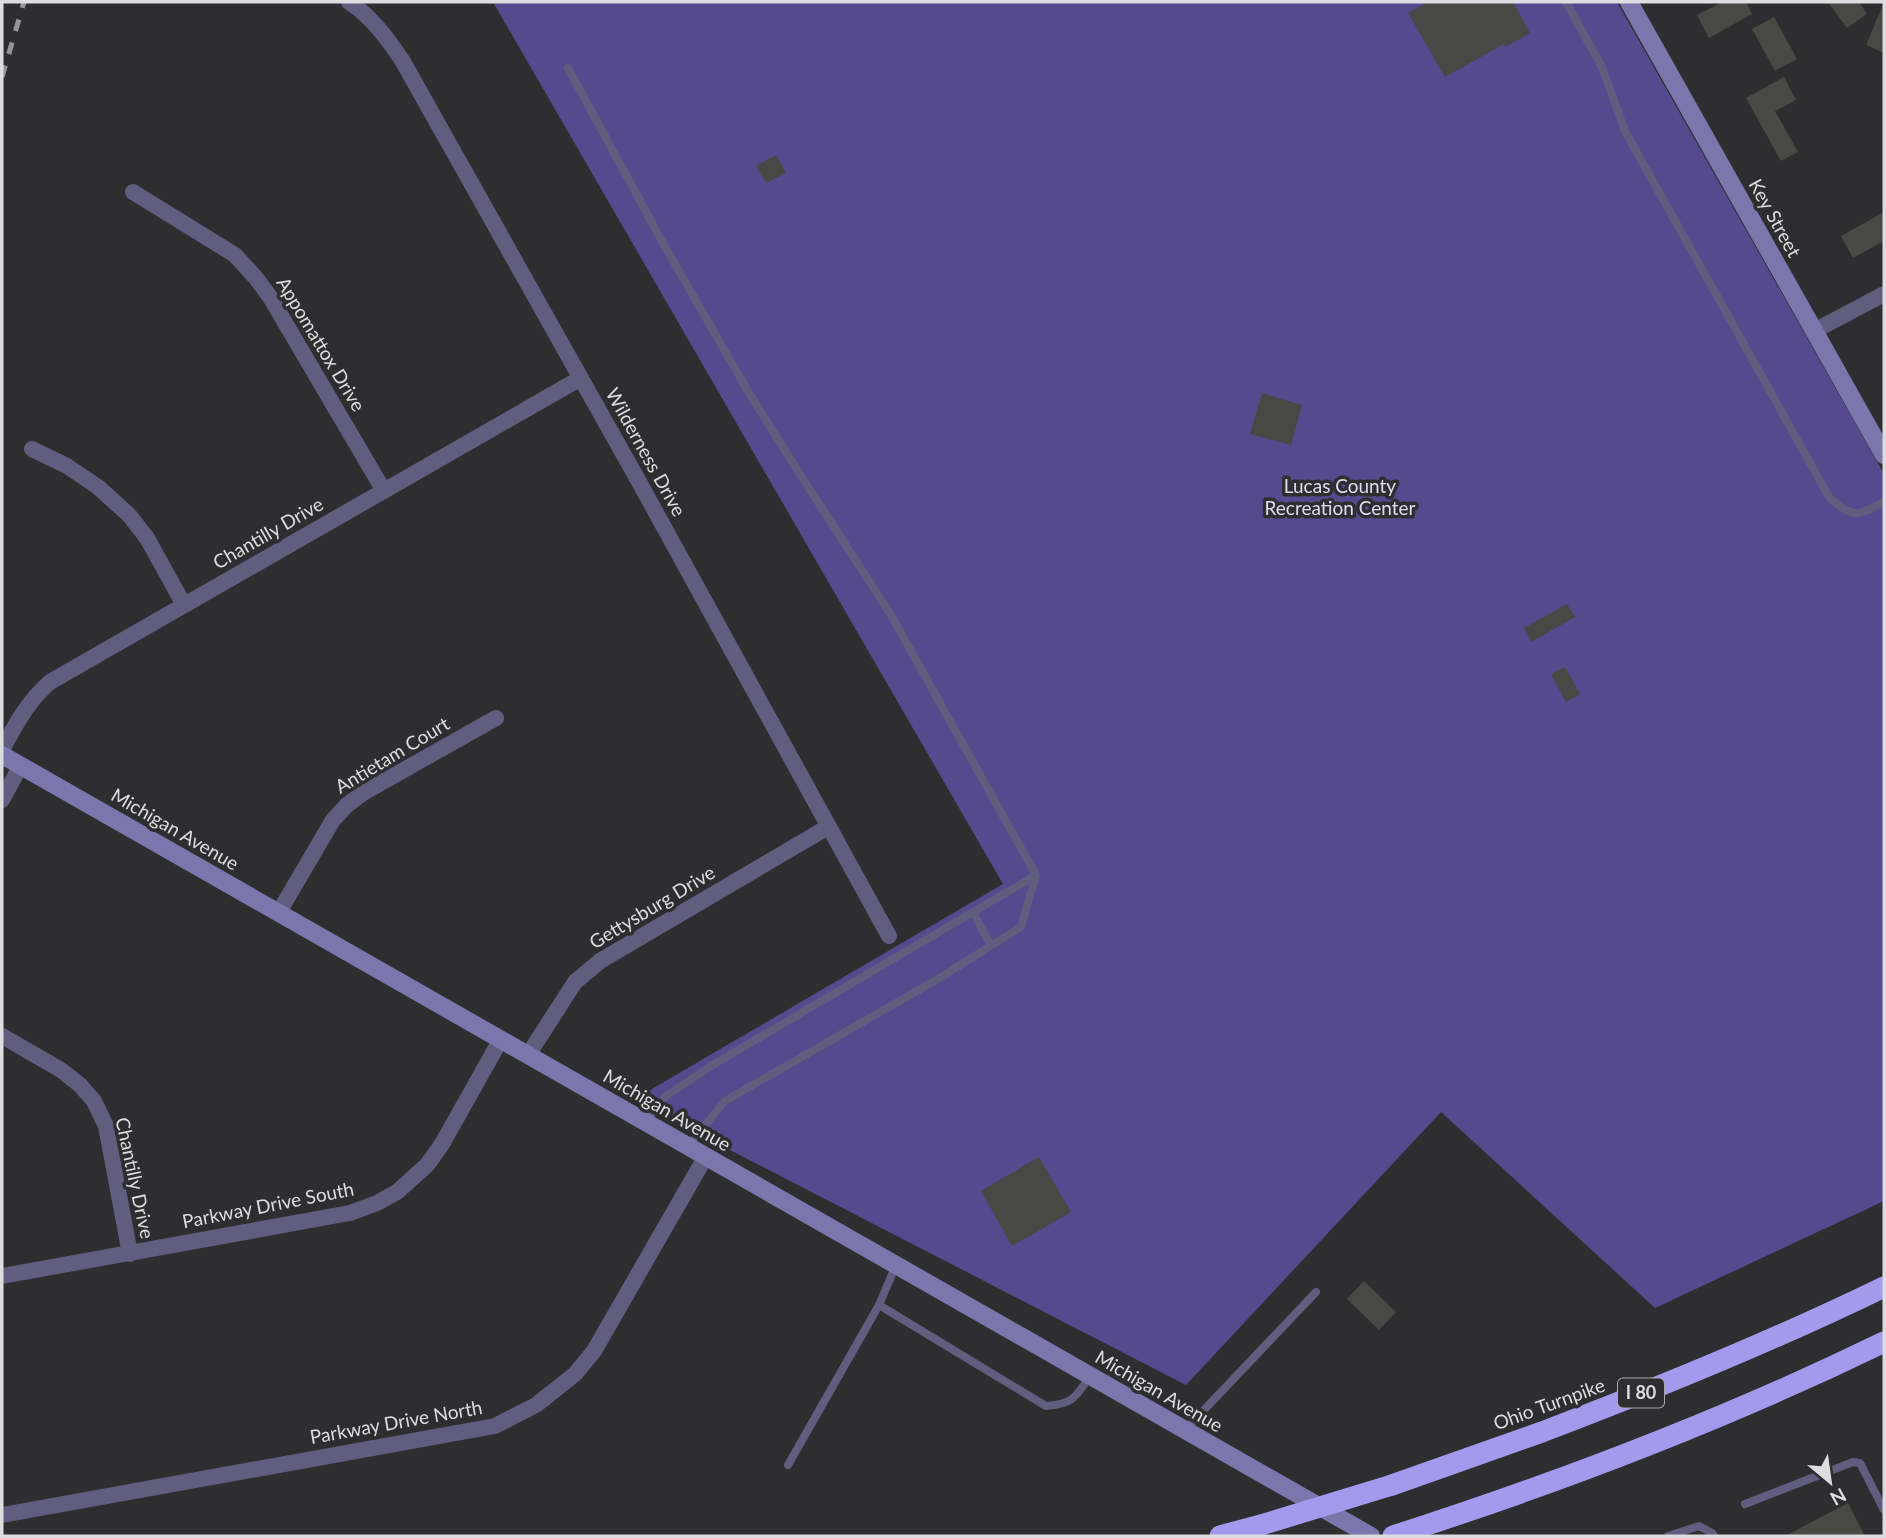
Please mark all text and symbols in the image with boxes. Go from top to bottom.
street label: Key Street [1745,175,1806,261]
street label: Appomattox Drive [272,272,371,415]
street label: Wilderness Drive [602,383,691,520]
park label: Lucas County Recreation Center [1265,474,1416,519]
street label: Chantilly Drive [209,492,327,573]
street label: Antietam Court [330,711,453,798]
street label: Michigan Avenue [107,783,243,874]
street label: Gettysburg Drive [585,860,719,953]
street label: Michigan Avenue [599,1064,735,1155]
street label: Chantilly Drive [111,1115,160,1241]
street label: Parkway Drive South [180,1177,356,1232]
street label: Michigan Avenue [1091,1345,1227,1436]
street label: Ohio Turnpike [1490,1373,1608,1434]
road number: I 80 [1618,1378,1664,1408]
street label: Parkway Drive North [308,1395,484,1448]
north arrow [1795,1447,1865,1517]
text: N [1827,1484,1850,1511]

